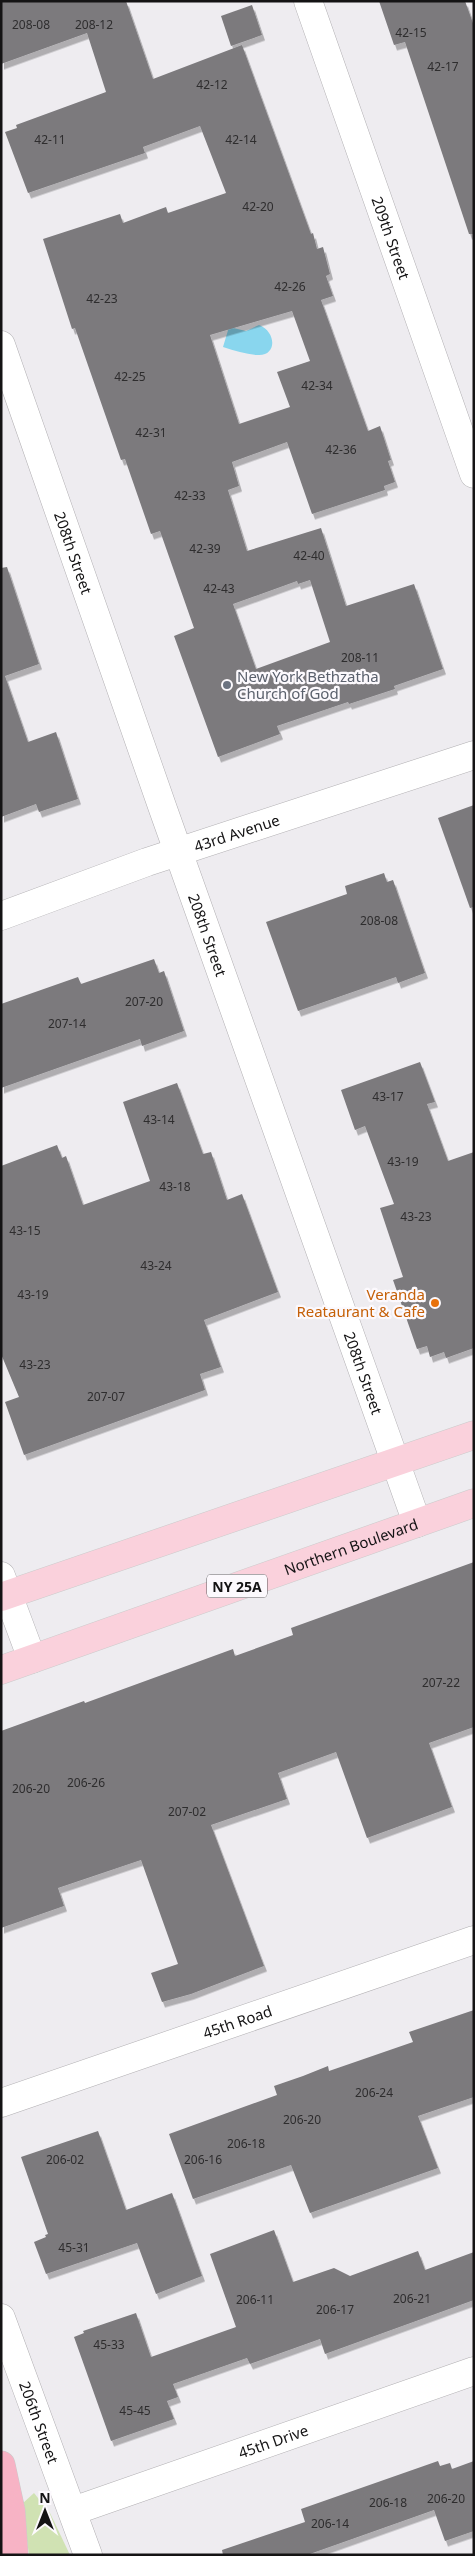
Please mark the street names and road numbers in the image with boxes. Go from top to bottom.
street label: 209th Street [367,194,415,282]
street label: 208th Street [50,509,97,597]
street label: 43rd Avenue [191,809,282,856]
street label: 208th Street [184,891,232,979]
street label: 208th Street [340,1329,388,1417]
street label: Northern Boulevard [281,1514,420,1579]
road number: NY 25A [207,1574,267,1598]
street label: 45th Road [200,2000,275,2043]
street label: 206th Street [15,2378,64,2467]
street label: 45th Drive [235,2420,311,2463]

